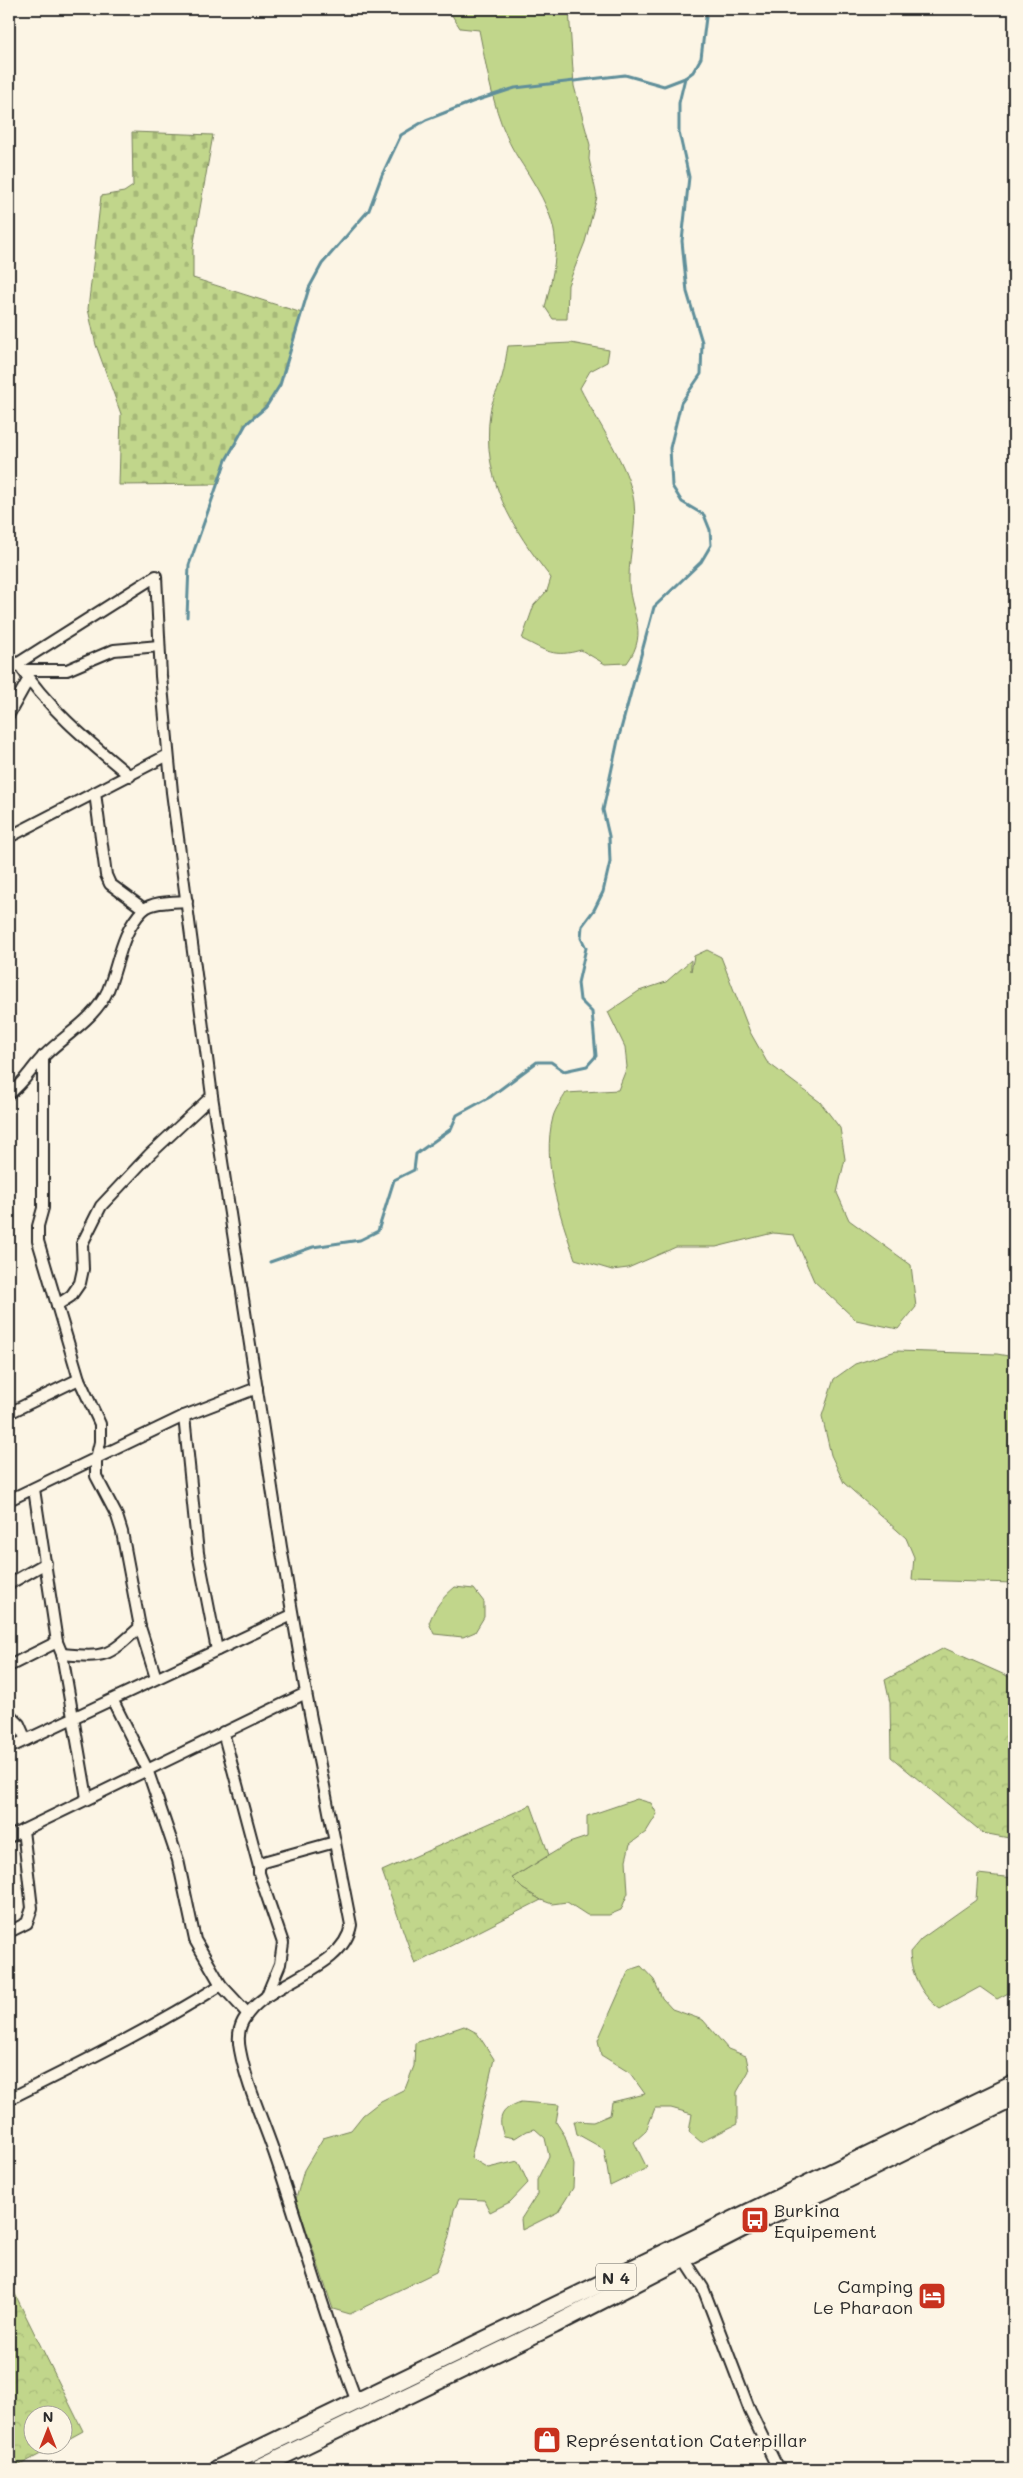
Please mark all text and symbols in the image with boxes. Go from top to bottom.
place label: Burkina Equipement [774,2198,877,2243]
bus stop icon: Burkina Equipement [740,2205,770,2235]
road number: N 4 [596,2264,636,2290]
place label: Camping Le Pharaon [813,2274,913,2319]
hotel icon: Camping Le Pharaon [917,2281,947,2311]
north arrow [22,2406,72,2456]
text: N [43,2407,53,2426]
shop icon: Représentation Caterpillar [532,2425,562,2455]
place label: Représentation Caterpillar [566,2428,807,2452]

